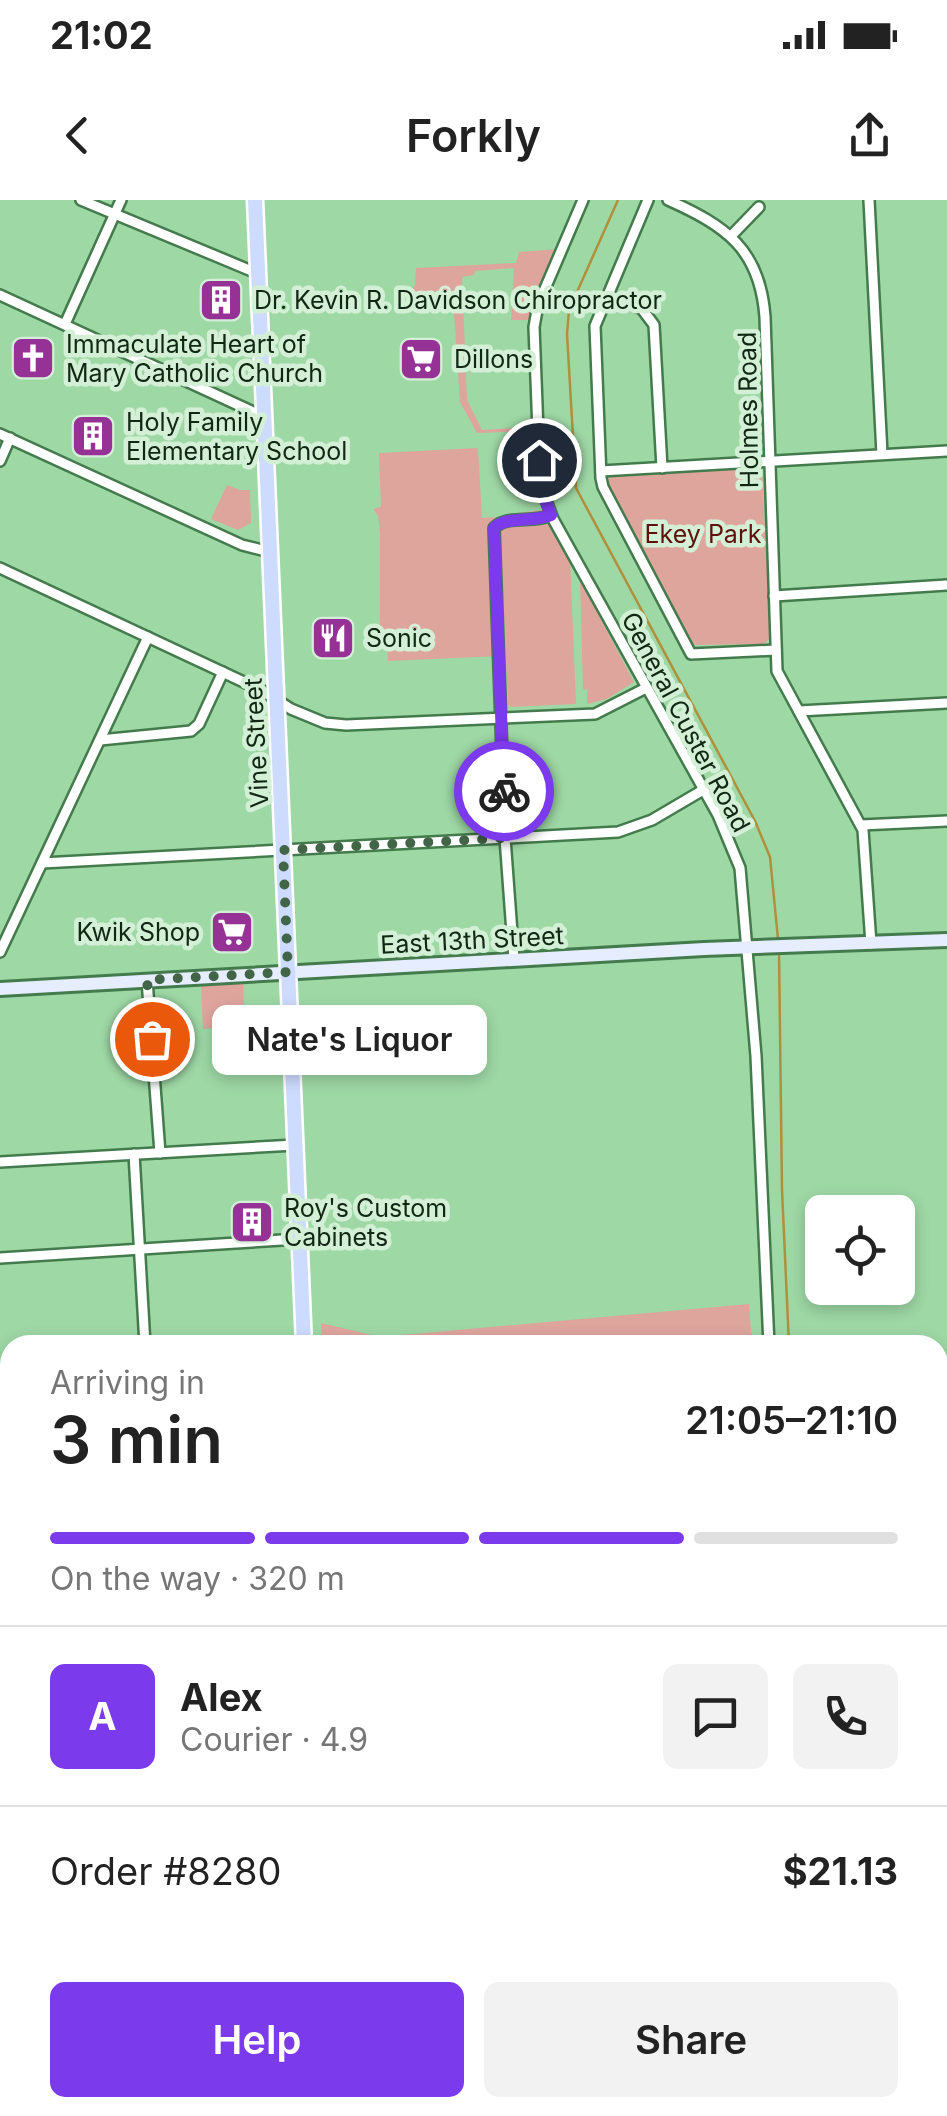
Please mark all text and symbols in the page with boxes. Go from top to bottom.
text: 21:02 [50,12,153,58]
icon: back [50,108,105,163]
text: Forkly [406,108,541,163]
icon: share [842,108,897,163]
building icon: Dr. Kevin R. Davidson Chiropractor [198,277,244,323]
place label: Dr. Kevin R. Davidson Chiropractor [254,285,662,315]
place label: Immaculate Heart of Mary Catholic Church [66,329,323,388]
street label: Holmes Road [732,331,764,489]
church icon: Immaculate Heart of Mary Catholic Church [10,335,56,381]
supermarket icon: Dillons [398,336,444,382]
place label: Dillons [454,344,533,374]
place label: Holy Family Elementary School [126,407,347,466]
building icon: Holy Family Elementary School [70,413,116,459]
pin [497,418,582,503]
icon: home [512,433,567,488]
park label: Ekey Park [645,519,762,549]
street label: General Custer Road [615,607,757,837]
restaurant icon: Sonic [310,615,356,661]
place label: Sonic [366,623,432,653]
street label: Vine Street [238,677,274,809]
courier [454,741,554,841]
icon: bike [477,764,532,819]
supermarket icon: Kwik Shop [209,909,255,955]
place label: Kwik Shop [76,917,200,947]
street label: East 13th Street [380,920,564,960]
pin [110,997,195,1082]
callout: Nate's Liquor [212,1004,487,1074]
icon: bag [125,1012,180,1067]
text: Nate's Liquor [246,1020,453,1059]
place label: Roy's Custom Cabinets [284,1193,447,1252]
map controls [805,1195,915,1305]
button: locate [805,1195,915,1305]
building icon: Roy's Custom Cabinets [229,1199,275,1245]
text: Arriving in [50,1363,205,1402]
text: 21:05–21:10 [685,1397,898,1443]
text: 3 min [50,1400,223,1479]
text: On the way · 320 m [50,1559,345,1598]
button: chat [663,1664,768,1769]
button: phone [793,1664,898,1769]
text: Alex [180,1674,263,1720]
text: A [88,1693,117,1739]
text: Courier · 4.9 [180,1720,368,1759]
text: Order #8280 [50,1848,281,1894]
text: $21.13 [783,1848,898,1894]
button: Help [50,1982,464,2097]
button: Share [484,1982,898,2097]

